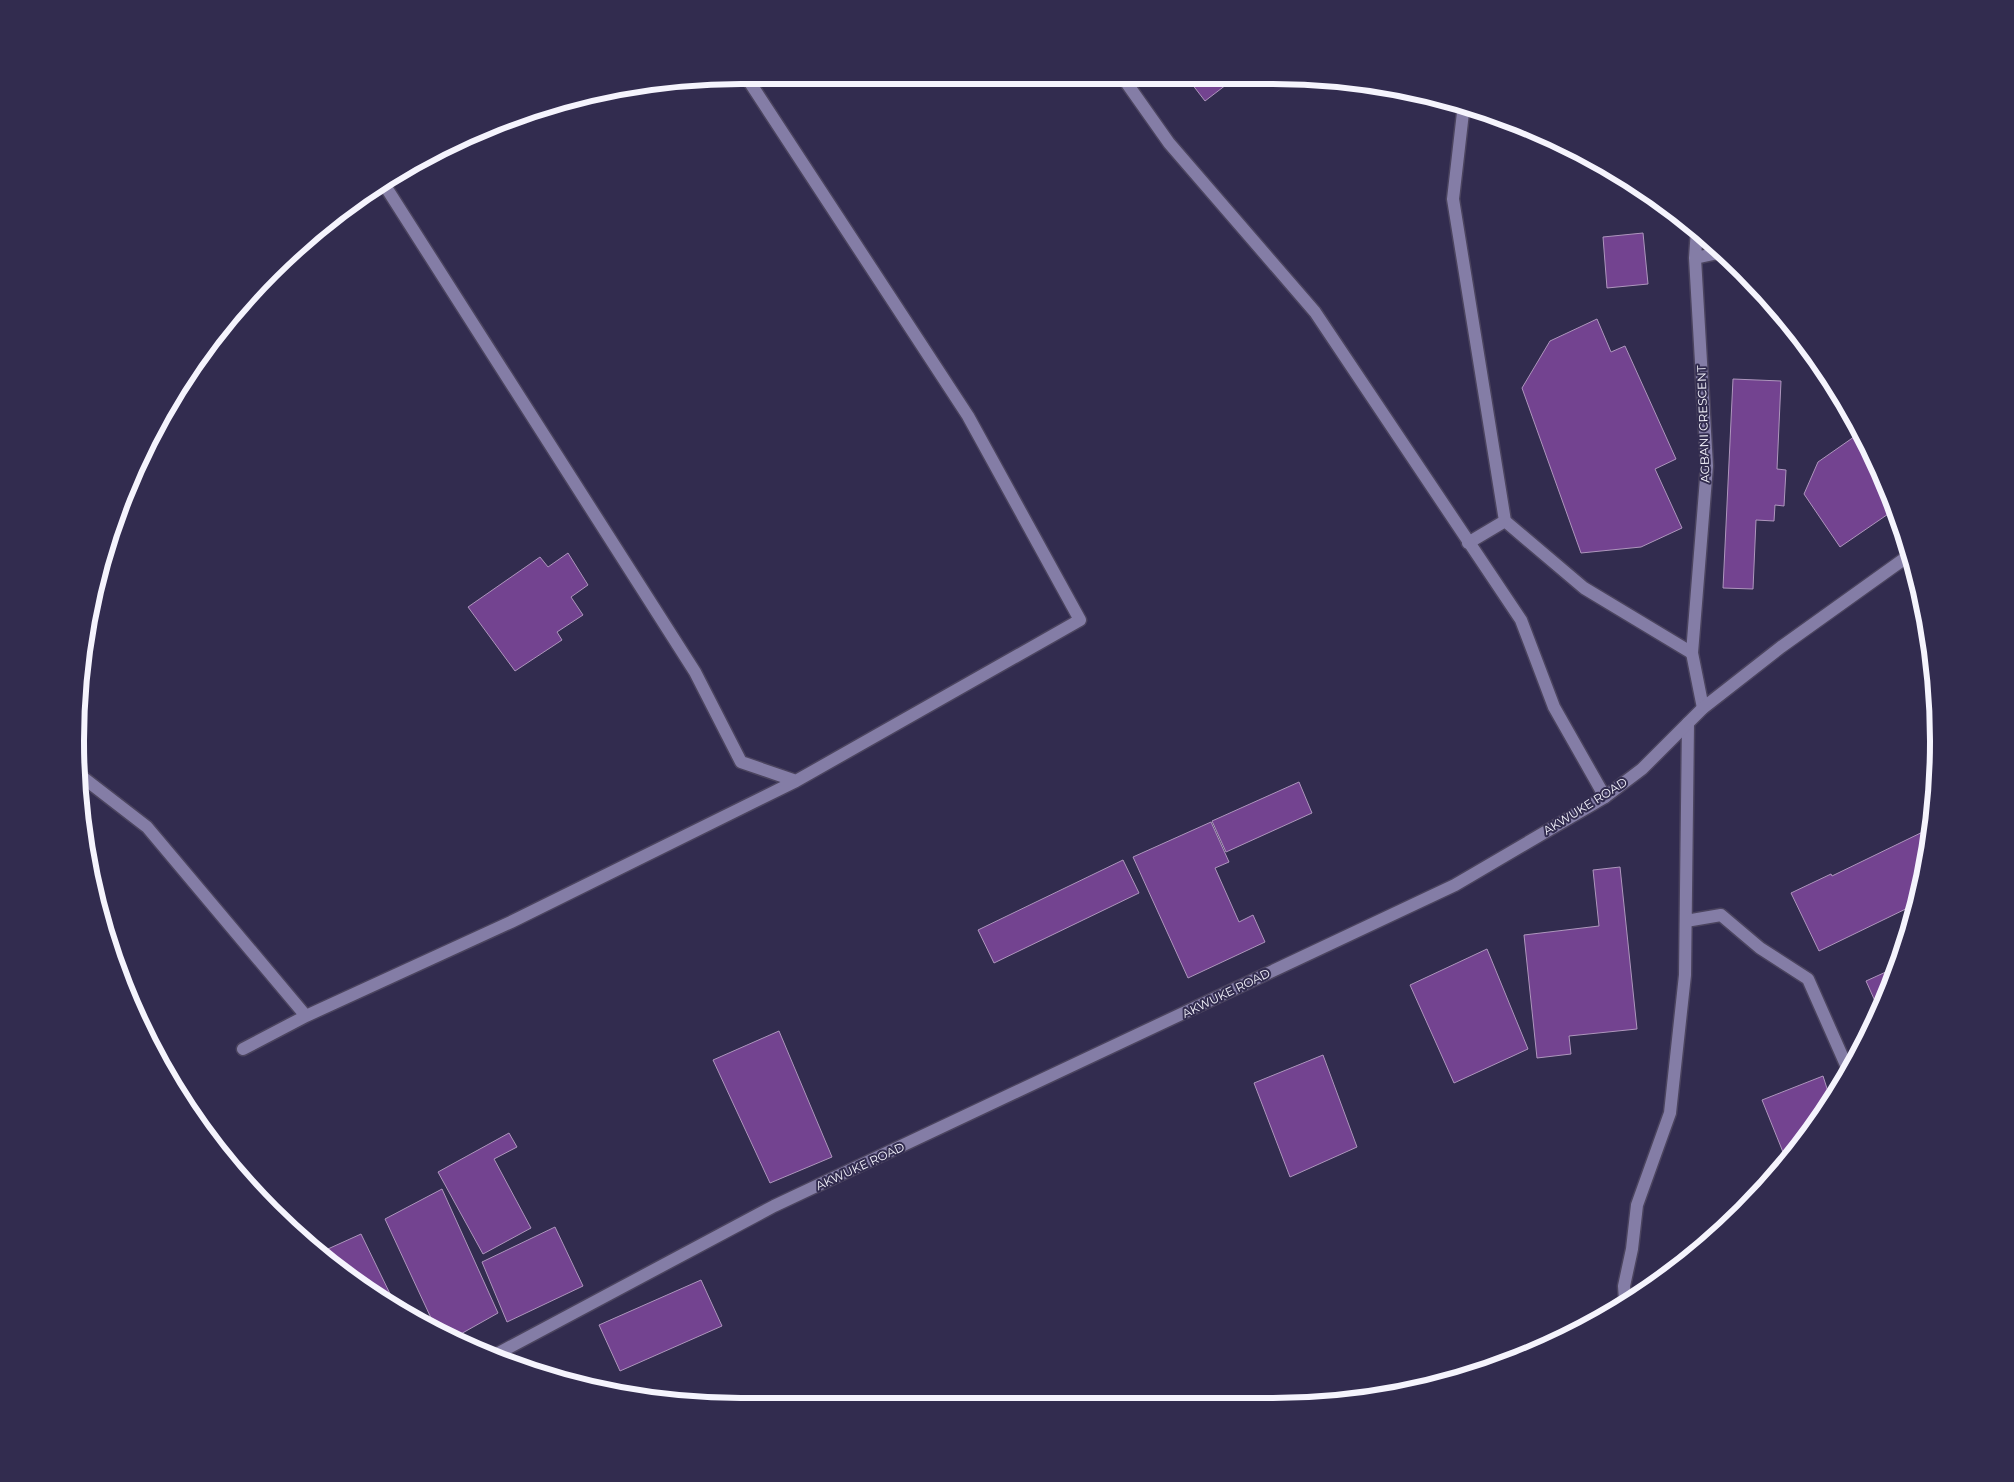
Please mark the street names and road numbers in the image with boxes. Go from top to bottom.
street label: AGBANI CRESCENT [1693,365,1713,483]
street label: AKWUKE ROAD [1540,774,1630,838]
street label: AKWUKE ROAD [1179,965,1273,1021]
street label: AKWUKE ROAD [813,1139,907,1193]

